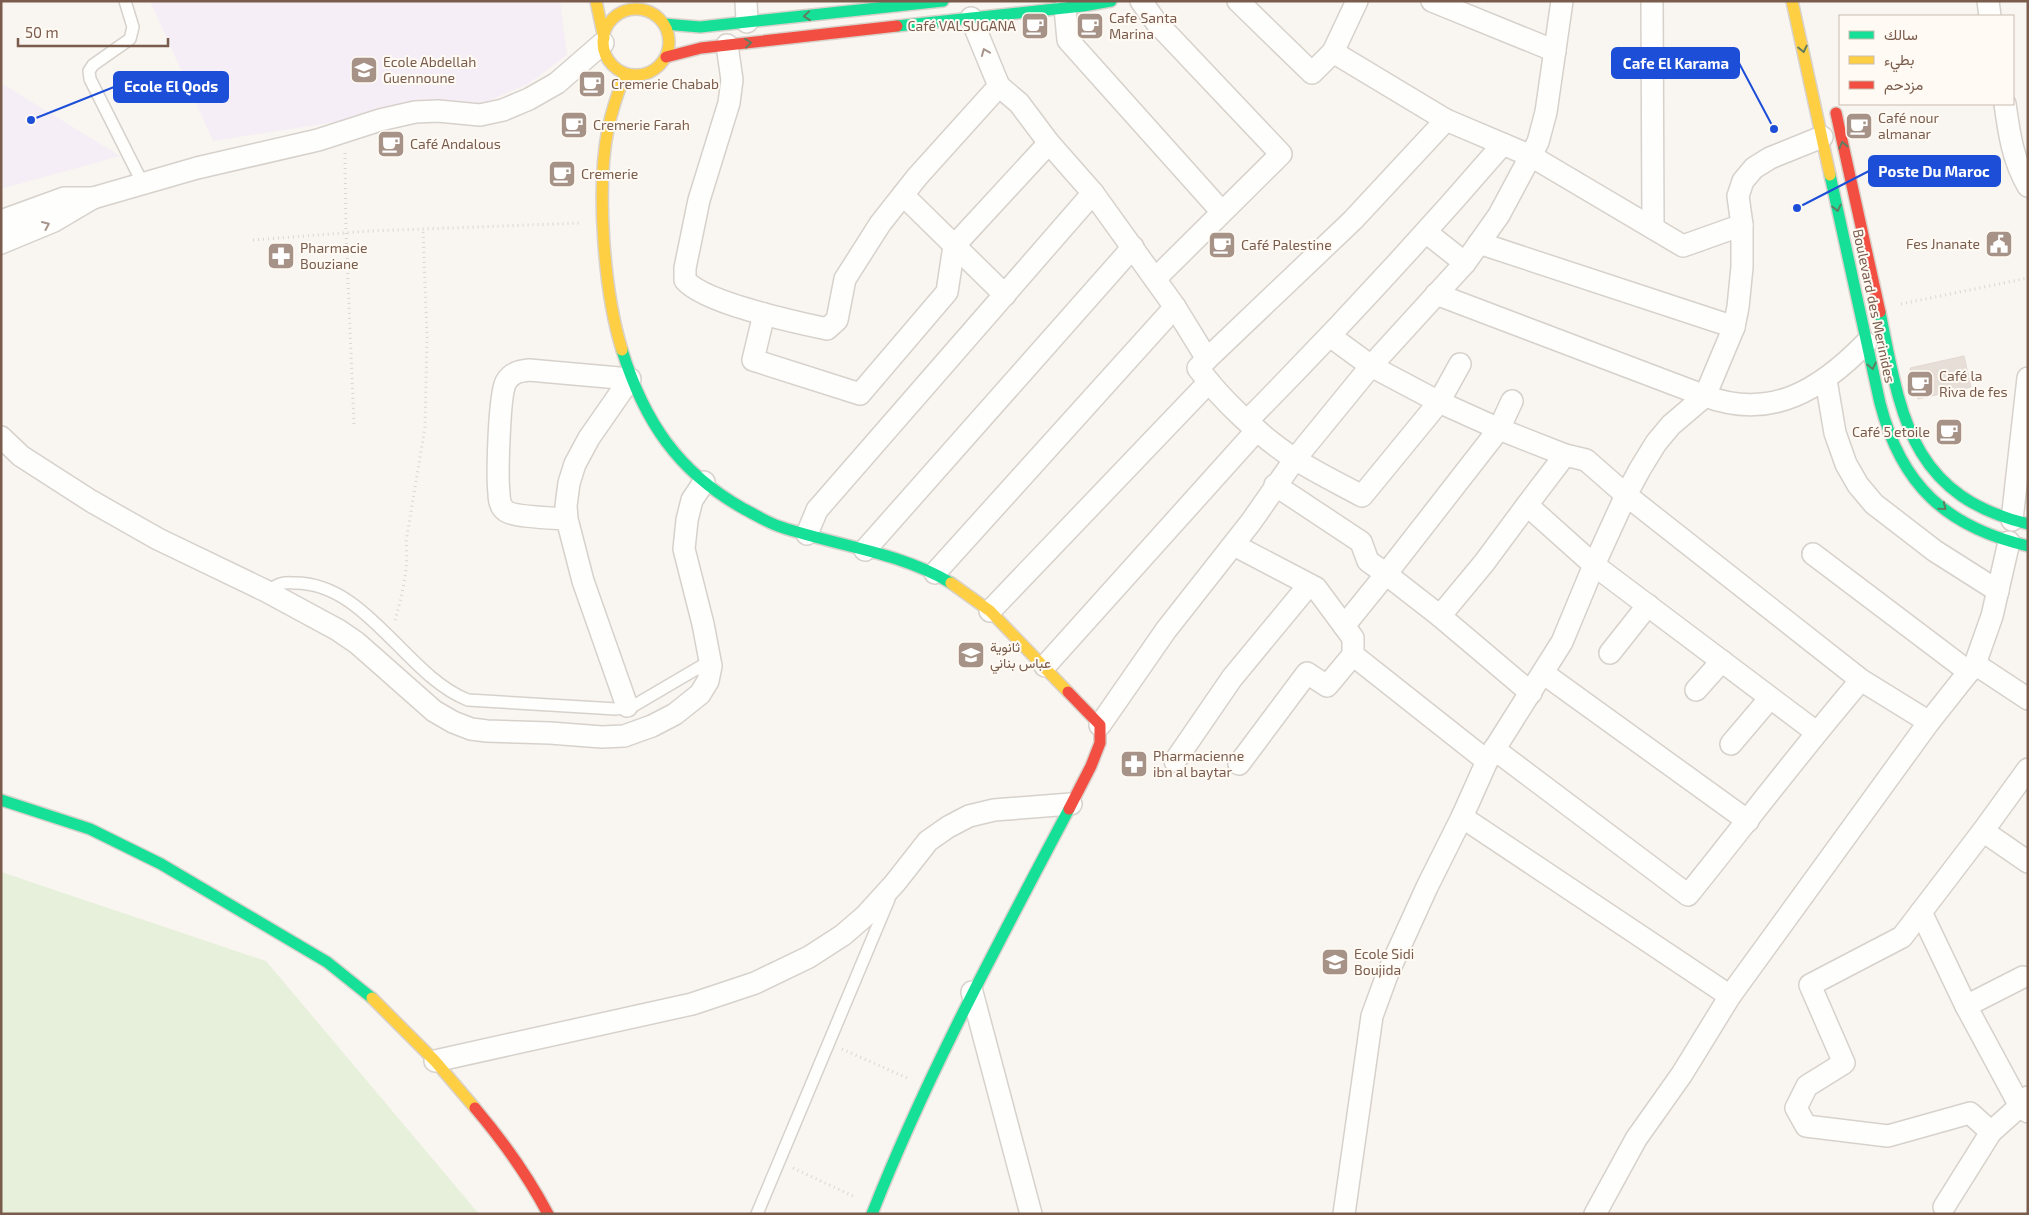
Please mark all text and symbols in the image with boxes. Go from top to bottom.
place label: Cafe Santa Marina [1109,9,1177,42]
one-way arrow [803,11,811,22]
cafe icon: Café VALSUGANA [1020,11,1050,41]
cafe icon: Cafe Santa Marina [1075,11,1105,41]
scale bar [18,15,168,47]
legend [1839,15,2014,105]
place label: Café VALSUGANA [908,17,1016,34]
text: 50 m [25,23,59,41]
text: سالك [1884,25,1918,43]
one-way arrow [745,38,753,49]
one-way arrow [1797,44,1807,53]
one-way arrow [981,48,991,56]
callout: Cafe El Karama [1612,48,1739,78]
text: بطيء [1884,50,1914,73]
place label: Ecole Abdellah Guennoune [383,53,476,86]
text: Cafe El Karama [1623,54,1729,72]
school or university icon: Ecole Abdellah Guennoune [349,55,379,85]
cafe icon: Cremerie Chabab [577,69,607,99]
callout: Ecole El Qods [114,72,228,102]
place label: Cremerie Chabab [611,75,719,92]
text: مزدحم [1884,75,1923,95]
text: Ecole El Qods [124,77,218,96]
place label: Café nour almanar [1878,109,1940,142]
cafe icon: Cremerie Farah [559,110,589,140]
cafe icon: Café nour almanar [1844,111,1874,141]
place label: Cremerie Farah [593,116,690,133]
cafe icon: Café Andalous [376,129,406,159]
place label: Café Andalous [410,135,501,152]
one-way arrow [1838,140,1849,149]
callout: Poste Du Maroc [1869,156,2000,186]
cafe icon: Cremerie [547,159,577,189]
text: Poste Du Maroc [1878,162,1990,180]
place label: Cremerie [581,165,638,182]
one-way arrow [1831,203,1842,212]
one-way arrow [41,220,50,231]
street label: Boulevard des Merinides [1850,227,1899,384]
public building icon: Fes Jnanate [1984,229,2014,259]
cafe icon: Café Palestine [1207,230,1237,260]
place label: Fes Jnanate [1906,235,1980,252]
place label: Café Palestine [1241,236,1332,253]
place label: Pharmacie Bouziane [300,239,367,272]
pharmacy icon: Pharmacie Bouziane [266,241,296,271]
one-way arrow [1866,362,1877,371]
place label: Café la Riva de fes [1939,367,2008,400]
cafe icon: Café la Riva de fes [1905,369,1935,399]
cafe icon: Café 5 etoile [1934,417,1964,447]
place label: Café 5 etoile [1852,423,1930,440]
one-way arrow [1937,502,1946,510]
place label: ثانوية عباس بناني [990,638,1051,675]
school or university icon: ثانوية عباس بناني [956,640,986,670]
place label: Pharmacienne ibn al baytar [1153,747,1244,780]
pharmacy icon: Pharmacienne ibn al baytar [1119,749,1149,779]
place label: Ecole Sidi Boujida [1354,945,1414,978]
school or university icon: Ecole Sidi Boujida [1320,947,1350,977]

